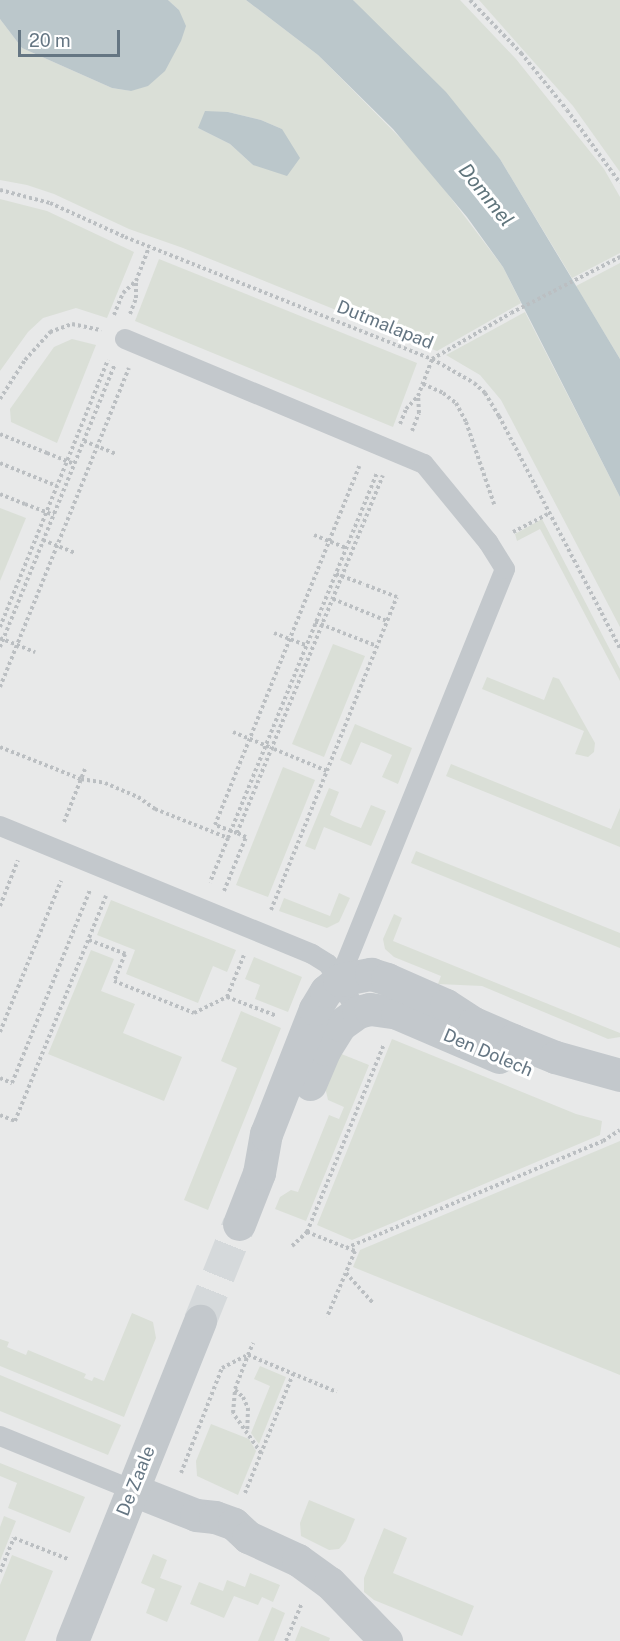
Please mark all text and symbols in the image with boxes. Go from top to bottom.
scale bar [21,18,123,56]
text: 20 m [29,30,71,51]
water label: Dommel [453,159,519,231]
street label: Dutmalapad [334,296,436,354]
street label: Den Dolech [440,1024,536,1082]
street label: De Zaale [112,1443,160,1519]

